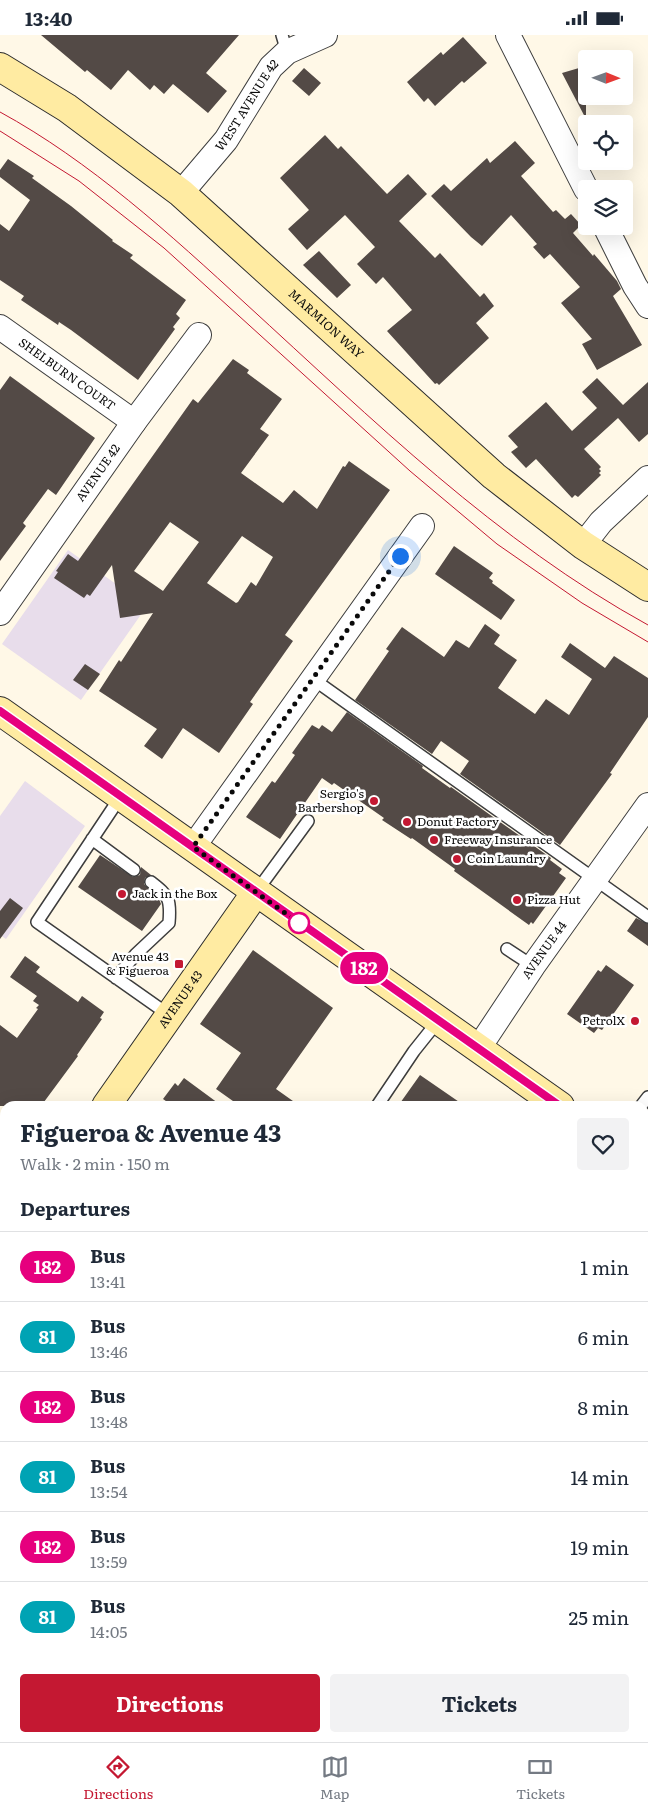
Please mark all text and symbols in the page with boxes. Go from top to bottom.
text: 13:40 [25,4,73,32]
north arrow [578,50,632,105]
map controls [578,50,633,235]
street label: WEST AVENUE 42 [210,55,282,155]
button: locate [578,115,633,170]
button: layers [578,180,633,235]
street label: MARMION WAY [285,284,368,362]
street label: SHELBURN COURT [15,333,120,414]
street label: AVENUE 42 [71,440,124,505]
your location [388,544,413,569]
place label: Sergio's Barbershop [298,784,365,816]
marker: Sergio's Barbershop [368,795,380,807]
place label: Donut Factory [417,812,499,830]
marker: Donut Factory [401,816,413,828]
place label: Freeway Insurance [444,830,552,848]
marker: Freeway Insurance [428,834,440,846]
place label: Coin Laundry [467,849,546,867]
marker: Coin Laundry [451,853,463,865]
place label: Jack in the Box [132,884,218,902]
marker: Jack in the Box [116,888,128,900]
place label: Pizza Hut [527,890,581,908]
marker: Pizza Hut [511,894,523,906]
unlabelled marker [288,912,310,934]
street label: AVENUE 44 [517,917,571,982]
place label: Avenue 43 & Figueroa [106,947,170,979]
line badge: 182 [335,952,393,984]
text: 182 [350,954,378,981]
marker: Avenue 43 & Figueroa [173,958,185,970]
street label: AVENUE 43 [153,966,206,1032]
place label: PetrolX [582,1011,626,1029]
marker: PetrolX [629,1015,641,1027]
text: Figueroa & Avenue 43 [20,1114,281,1149]
button: heart [577,1118,629,1170]
text: Walk · 2 min · 150 m [20,1151,170,1175]
text: Departures [20,1194,130,1222]
text: Bus [90,1241,125,1269]
text: 182 [34,1253,61,1280]
text: 1 min [580,1253,629,1281]
text: 13:41 [90,1269,126,1293]
text: Bus [90,1311,125,1339]
text: 81 [38,1323,57,1350]
text: 6 min [578,1323,629,1351]
text: 13:46 [90,1339,128,1363]
text: Bus [90,1381,125,1409]
text: 182 [34,1393,61,1420]
text: 8 min [577,1393,629,1421]
text: 13:48 [90,1409,128,1433]
text: Bus [90,1451,125,1479]
text: 81 [38,1463,57,1490]
text: 14 min [570,1463,629,1491]
text: 13:54 [90,1479,127,1503]
text: Bus [90,1521,125,1549]
text: 182 [34,1533,61,1560]
text: 19 min [570,1533,629,1561]
text: 13:59 [90,1549,127,1573]
text: Bus [90,1591,125,1619]
text: 81 [38,1603,57,1630]
text: 25 min [569,1603,629,1631]
text: 14:05 [90,1619,127,1643]
button: Directions [20,1674,320,1732]
button: Tickets [330,1674,629,1732]
tab: Directions [83,1753,153,1803]
tab: Map [320,1753,349,1803]
tab: Tickets [516,1753,565,1803]

